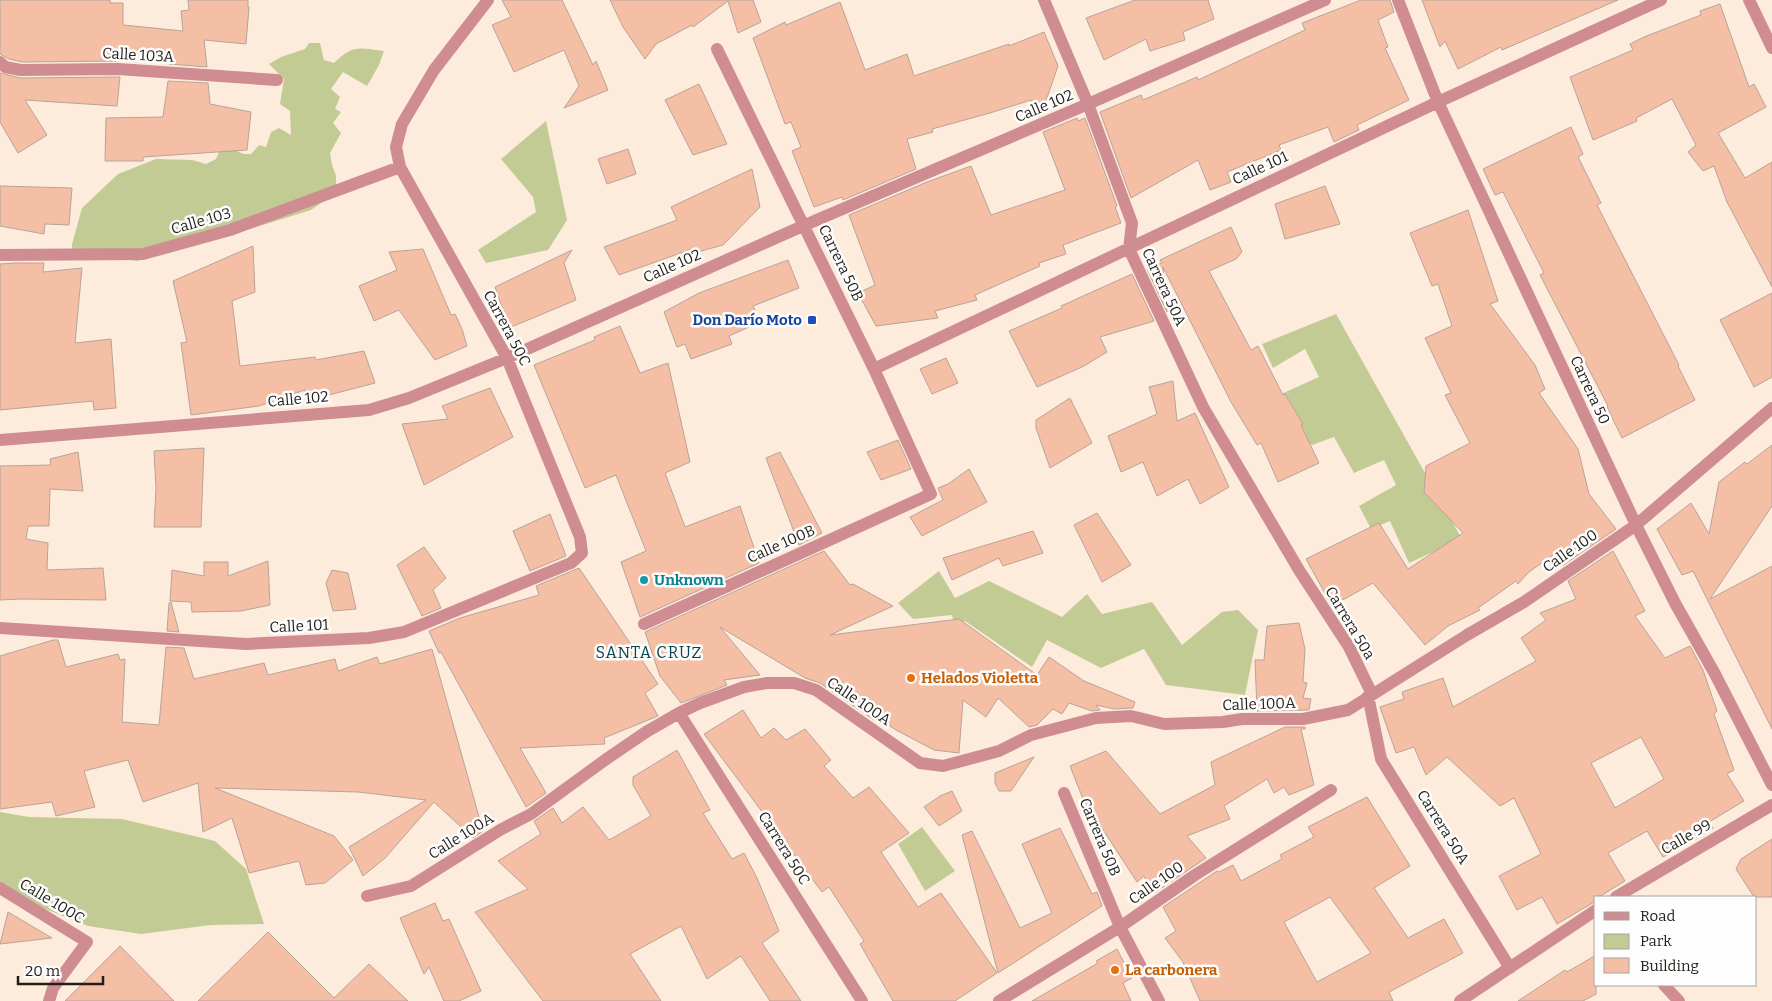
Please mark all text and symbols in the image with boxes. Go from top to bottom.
street label: Calle 103A [102,44,175,66]
street label: Calle 102 [1012,86,1076,126]
street label: Calle 101 [1229,147,1291,189]
street label: Calle 103 [169,204,233,238]
street label: Carrera 50B [815,222,867,304]
street label: Calle 102 [640,245,704,287]
street label: Carrera 50A [1138,245,1190,329]
street label: Carrera 50C [480,287,534,369]
place label: Don Darío Moto [693,311,802,329]
marker: Don Darío Moto [806,314,818,326]
street label: Carrera 50 [1566,353,1614,427]
street label: Calle 102 [267,387,329,411]
street label: Calle 100B [744,521,818,567]
street label: Calle 100 [1539,526,1601,576]
place label: Unknown [654,571,724,589]
marker: Unknown [638,574,650,586]
street label: Carrera 50a [1321,583,1379,663]
street label: Calle 101 [269,615,329,637]
district label: SANTA CRUZ [596,643,702,662]
place label: Helados Violetta [921,669,1039,687]
marker: Helados Violetta [905,672,917,684]
street label: Calle 100A [824,673,895,729]
street label: Calle 100A [1222,694,1296,714]
street label: Carrera 50A [1413,787,1473,868]
street label: Carrera 50B [1075,795,1125,879]
street label: Carrera 50C [754,808,814,888]
street label: Calle 100A [425,809,497,863]
street label: Calle 99 [1658,815,1714,859]
street label: Calle 100 [1125,858,1187,908]
street label: Calle 100C [16,875,88,927]
legend [1594,896,1757,986]
text: Road [1640,907,1675,925]
text: Park [1640,932,1672,950]
scale bar [18,954,102,986]
text: Building [1640,957,1699,975]
place label: La carbonera [1125,961,1218,979]
text: 20 m [25,962,61,980]
marker: La carbonera [1109,964,1121,976]

